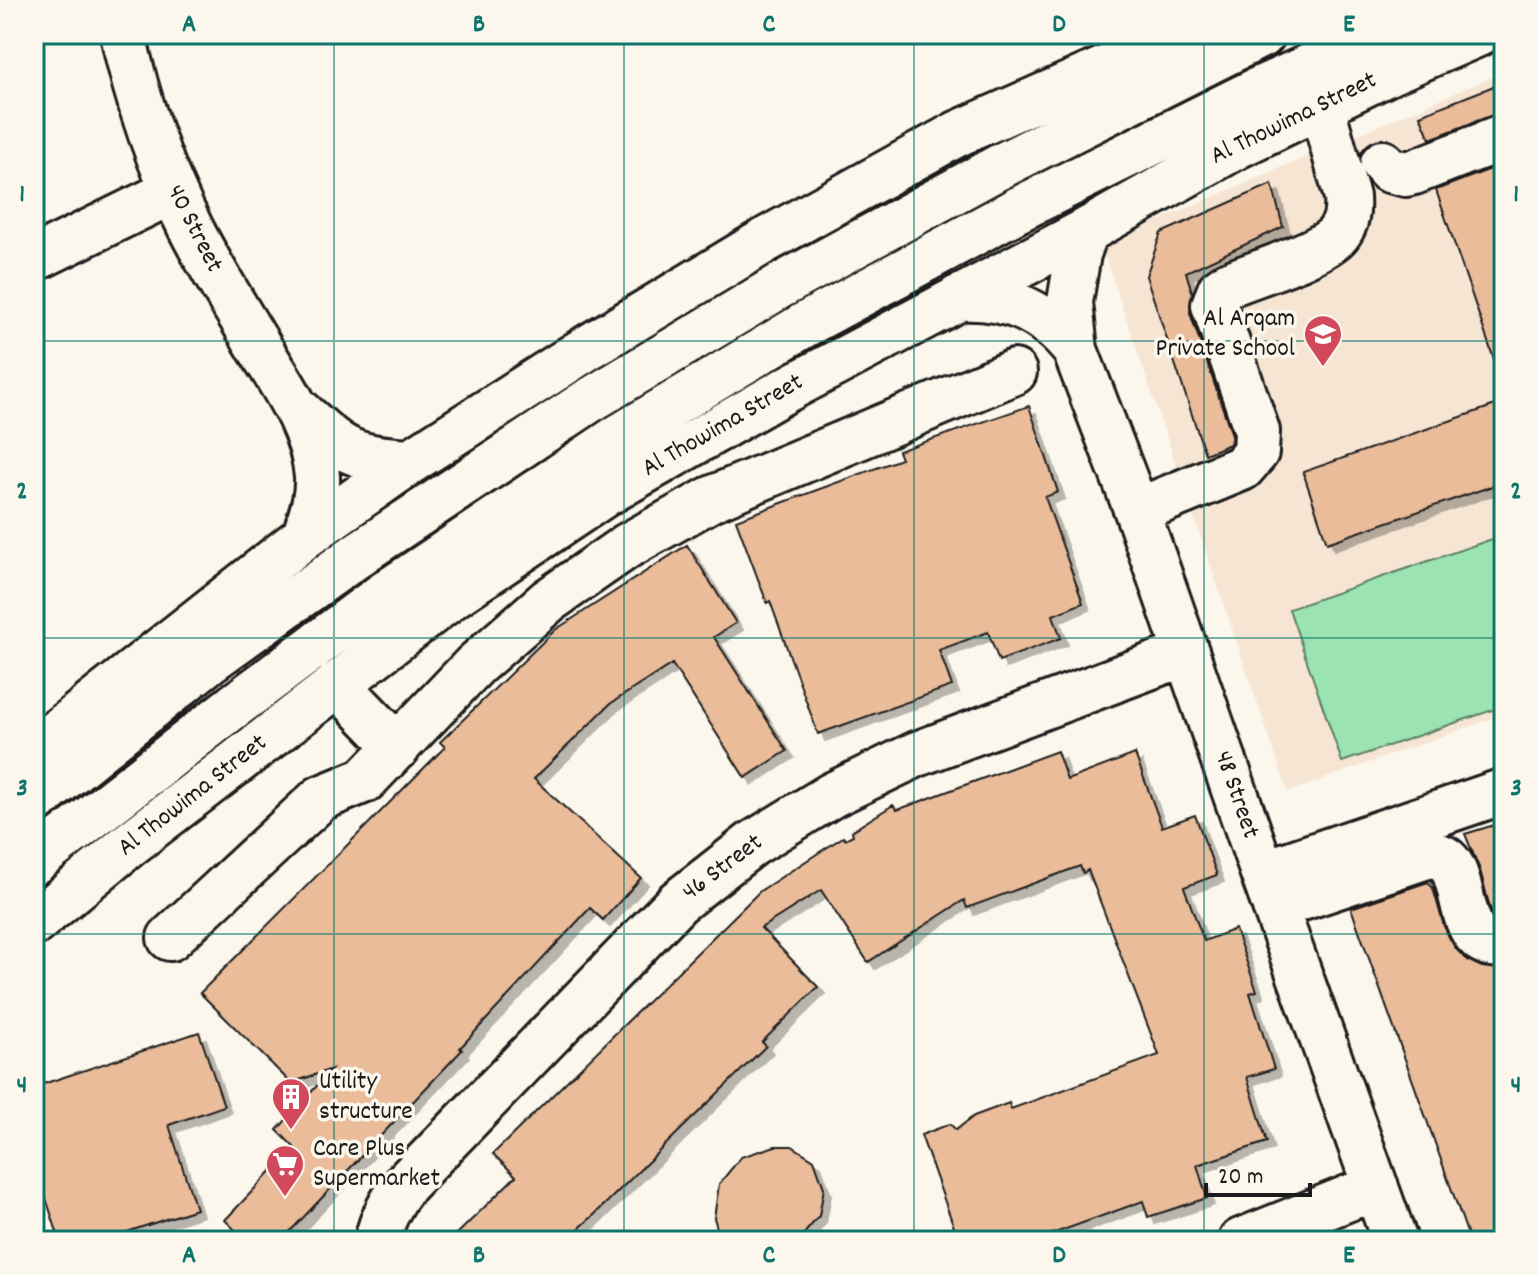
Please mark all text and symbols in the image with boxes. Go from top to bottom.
text: A [182,7,196,44]
text: B [473,7,485,44]
text: C [763,7,776,44]
text: D [1052,7,1066,44]
text: E [1343,7,1355,44]
street label: Al Thowima Street [1205,63,1384,175]
text: 1 [19,177,25,214]
text: 1 [1513,177,1519,214]
street label: 40 Street [156,179,232,280]
place label: Al Arqam Private School [1156,301,1295,368]
school or university icon: Al Arqam Private School [1302,313,1344,368]
street label: Al Thowima Street [635,365,811,487]
text: 2 [16,474,28,511]
text: 2 [1510,474,1522,511]
street label: Al Thowima Street [110,725,276,866]
street label: 48 Street [1204,746,1268,844]
text: 3 [16,771,28,808]
text: 3 [1510,771,1522,808]
street label: 46 Street [675,825,771,911]
place label: Utility structure [319,1064,413,1131]
text: 4 [17,1068,27,1105]
text: 4 [1511,1068,1521,1105]
building icon: Utility structure [270,1076,312,1131]
place label: Care Plus Supermarket [313,1131,441,1198]
supermarket icon: Care Plus Supermarket [264,1143,306,1198]
scale bar [1206,1147,1310,1197]
text: 20 m [1218,1161,1264,1195]
text: A [182,1238,196,1275]
text: B [473,1238,485,1275]
text: C [763,1238,776,1275]
text: D [1052,1238,1066,1275]
text: E [1343,1238,1355,1275]

